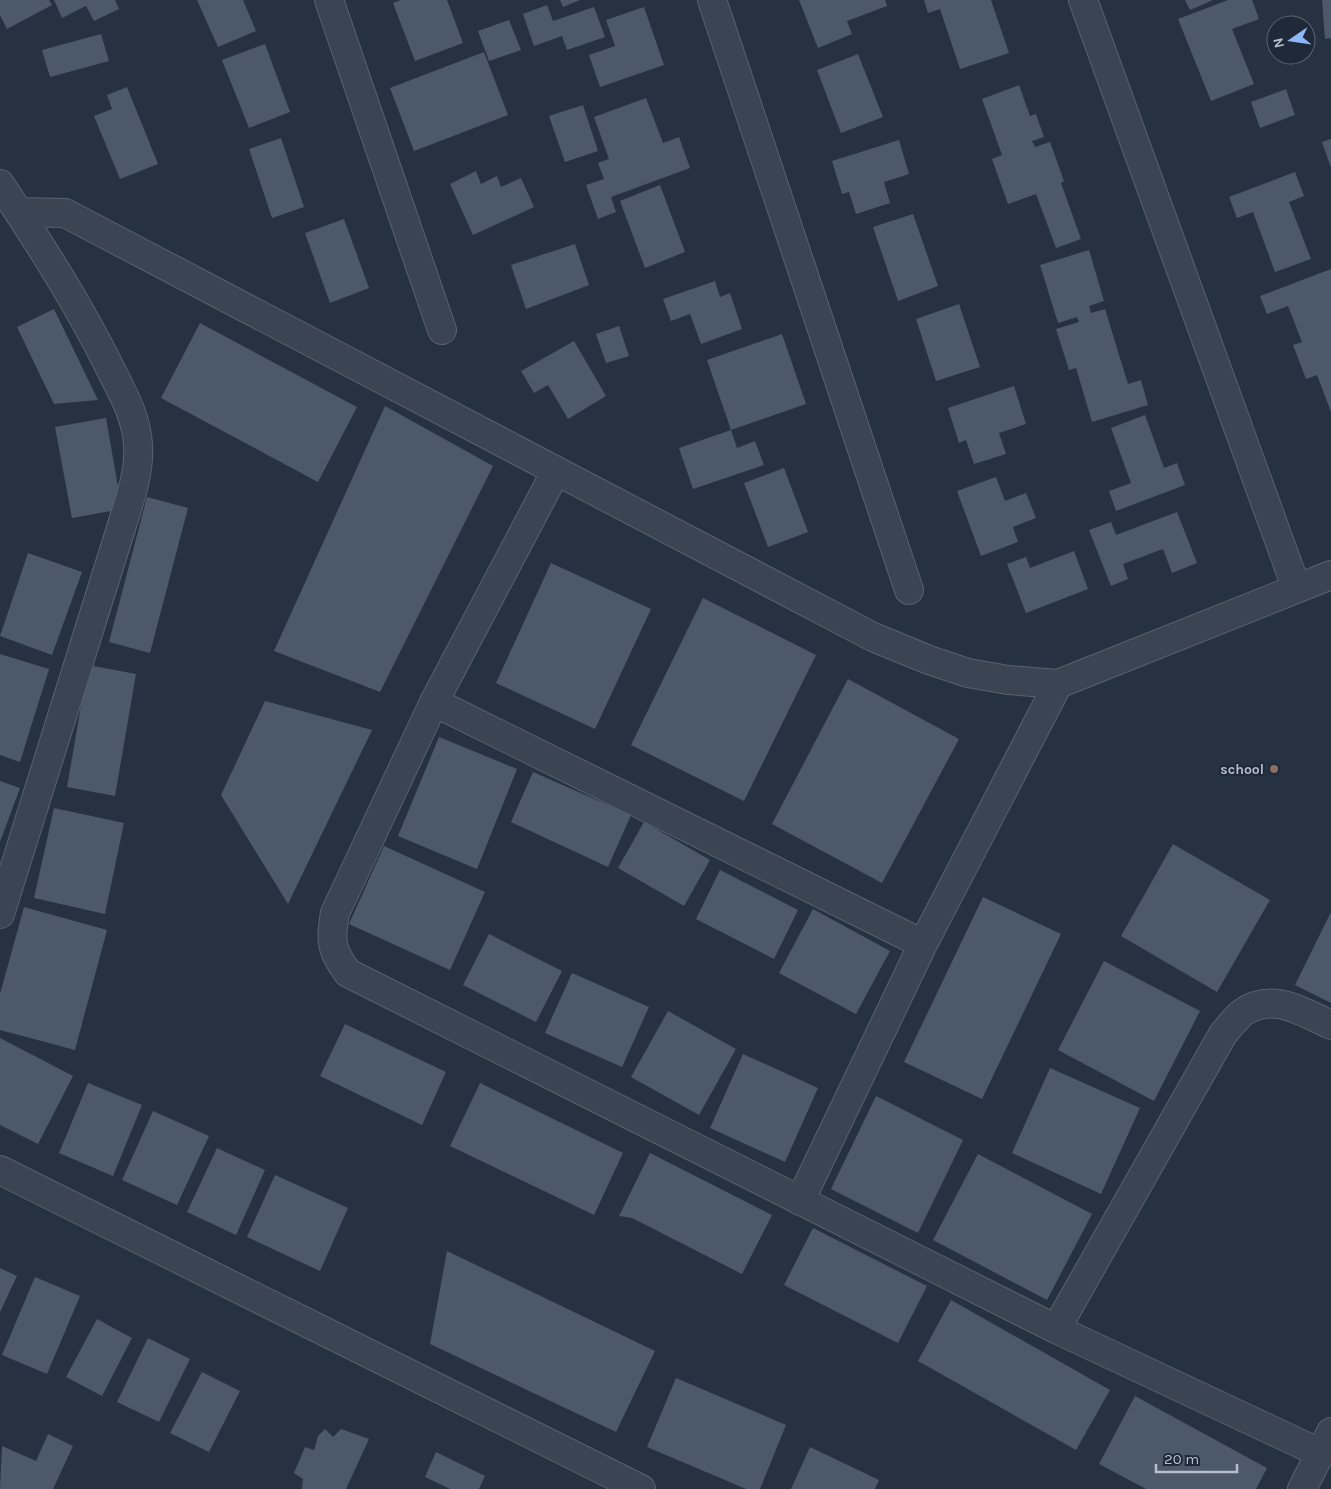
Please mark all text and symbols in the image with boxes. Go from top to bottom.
north arrow [1266,15,1316,65]
text: N [1269,36,1288,50]
place label: school [1220,761,1264,778]
marker: school [1268,763,1280,775]
scale bar [1156,1442,1237,1474]
text: 20 m [1164,1450,1199,1468]

